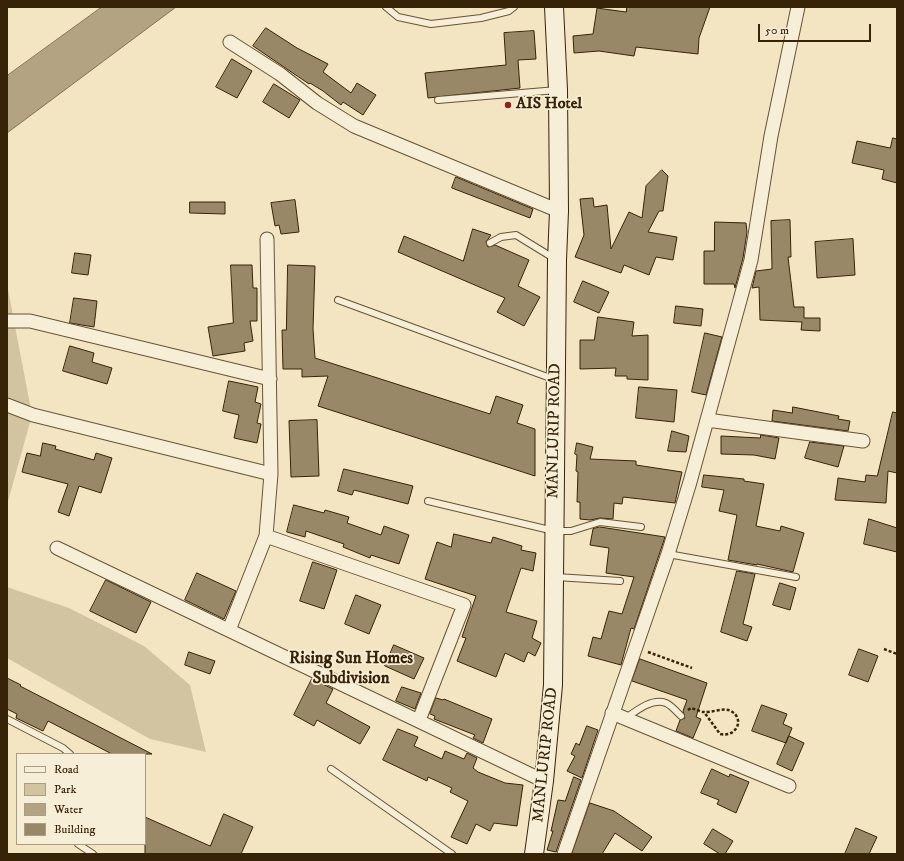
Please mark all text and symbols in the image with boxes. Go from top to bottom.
scale bar [760,16,873,42]
text: 50 m [765,23,789,38]
place label: AIS Hotel [516,95,582,115]
marker: AIS Hotel [503,100,513,110]
street label: MANLURIP ROAD [544,363,566,499]
district label: Rising Sun Homes Subdivision [289,649,413,689]
street label: MANLURIP ROAD [529,687,563,823]
legend [16,753,146,845]
text: Road [54,762,79,777]
text: Park [54,782,76,797]
text: Water [54,802,83,817]
text: Building [54,822,95,837]

